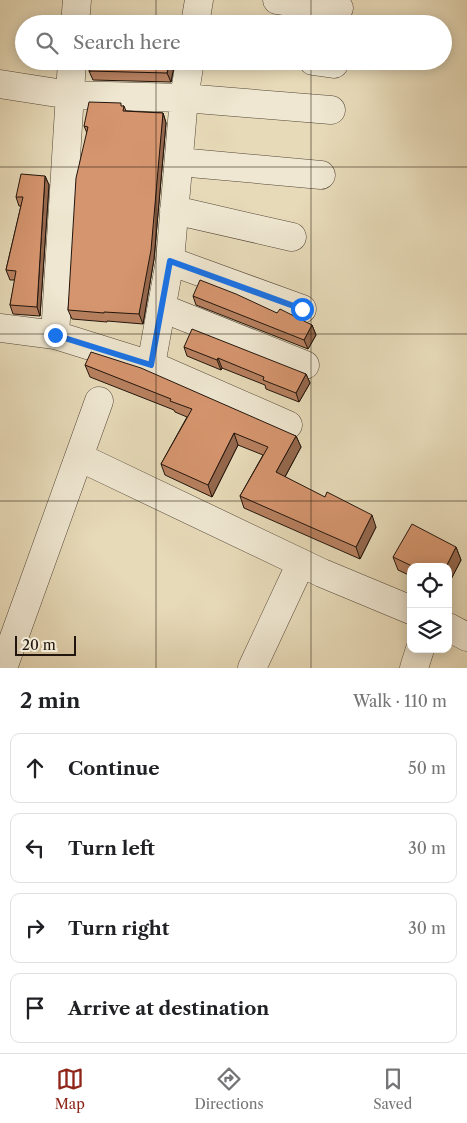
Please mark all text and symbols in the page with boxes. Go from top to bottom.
search box [15,15,452,70]
icon: search [33,29,61,57]
text: Search here [73,31,181,54]
route start [291,298,314,321]
route end [44,324,67,347]
map controls [407,563,452,653]
button: locate [407,563,452,608]
button: layers [407,608,452,653]
scale bar [15,633,76,656]
text: 20 m [22,636,56,654]
text: 2 min [20,688,80,713]
text: Walk · 110 m [353,691,447,711]
icon: ahead [21,754,49,782]
text: Continue [68,757,160,780]
text: 50 m [408,758,446,778]
icon: left [21,834,49,862]
text: Turn left [68,837,155,860]
text: 30 m [408,838,446,858]
icon: right [21,914,49,942]
text: Turn right [68,917,169,940]
text: 30 m [408,918,446,938]
icon: arrive [21,994,49,1022]
text: Arrive at destination [68,997,269,1020]
tab: Map [55,1065,85,1113]
tab: Directions [194,1065,264,1113]
tab: Saved [373,1065,412,1113]

